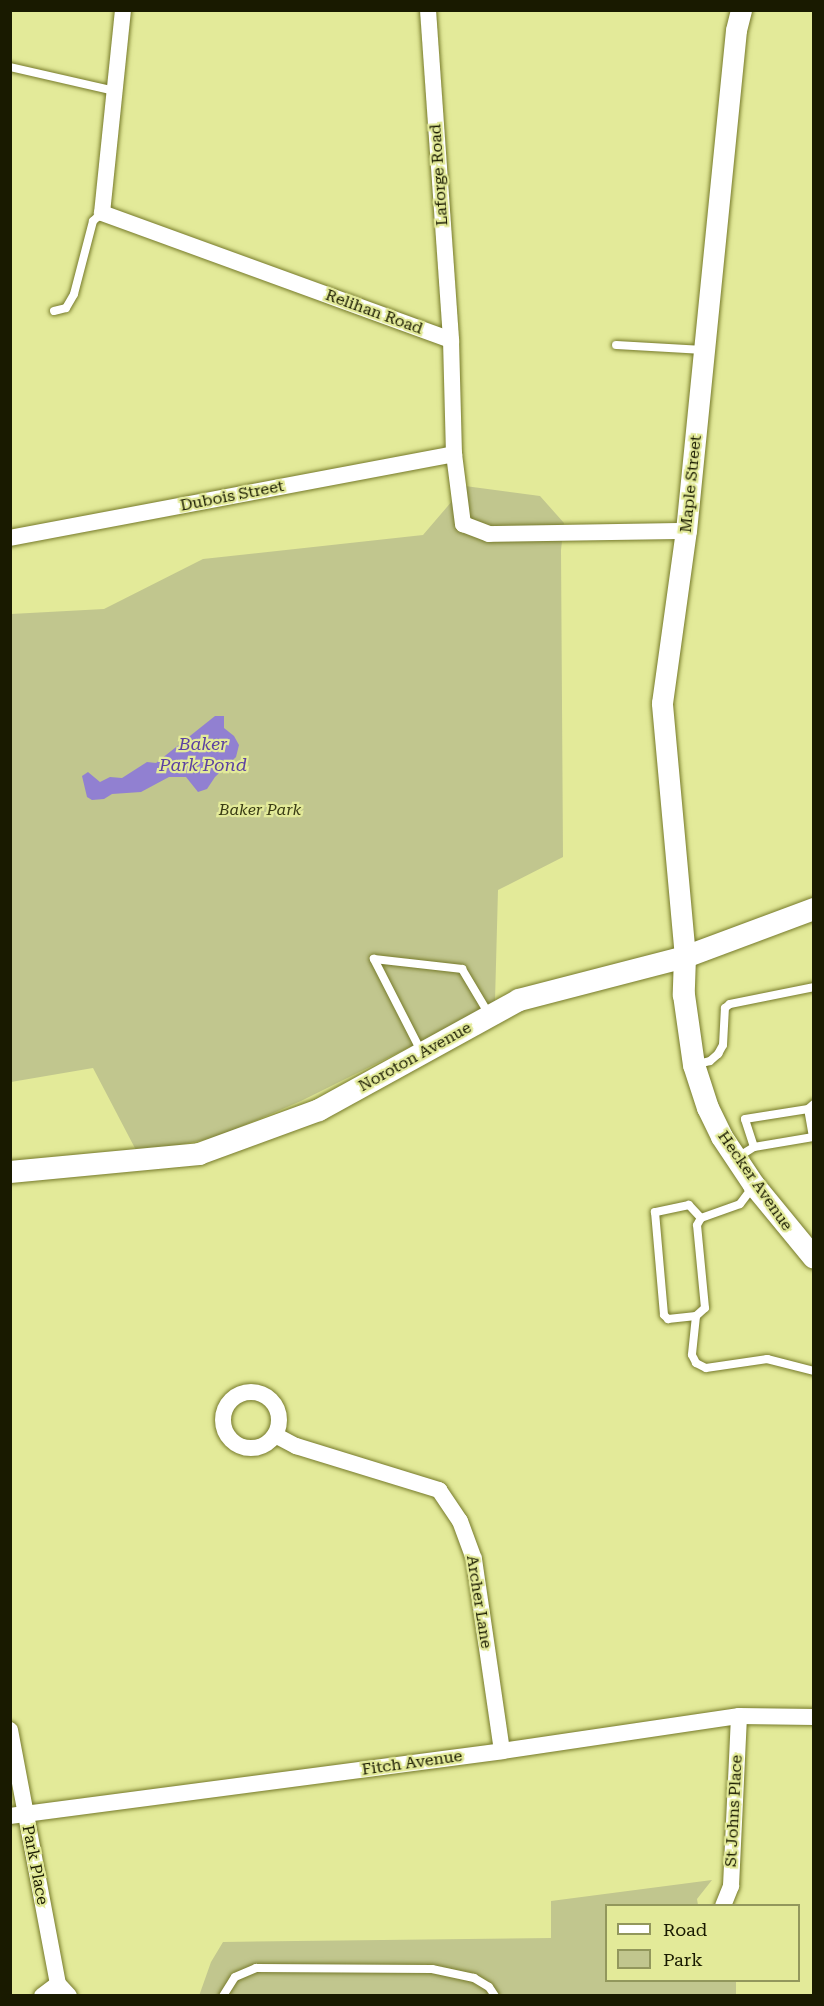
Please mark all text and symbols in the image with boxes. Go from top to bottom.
street label: Laforge Road [426,124,452,226]
street label: Relihan Road [323,285,425,339]
street label: Maple Street [676,434,706,534]
street label: Dubois Street [179,477,285,515]
water label: Baker Park Pond [159,734,247,777]
park label: Baker Park [219,800,301,820]
street label: Noroton Avenue [355,1018,475,1096]
street label: Hecker Avenue [713,1127,797,1235]
street label: Archer Lane [462,1554,496,1650]
street label: Fitch Avenue [361,1746,463,1780]
street label: St Johns Place [721,1754,747,1868]
street label: Park Place [18,1824,52,1906]
legend [605,1904,800,1982]
text: Road [663,1919,707,1940]
text: Park [663,1949,703,1970]

